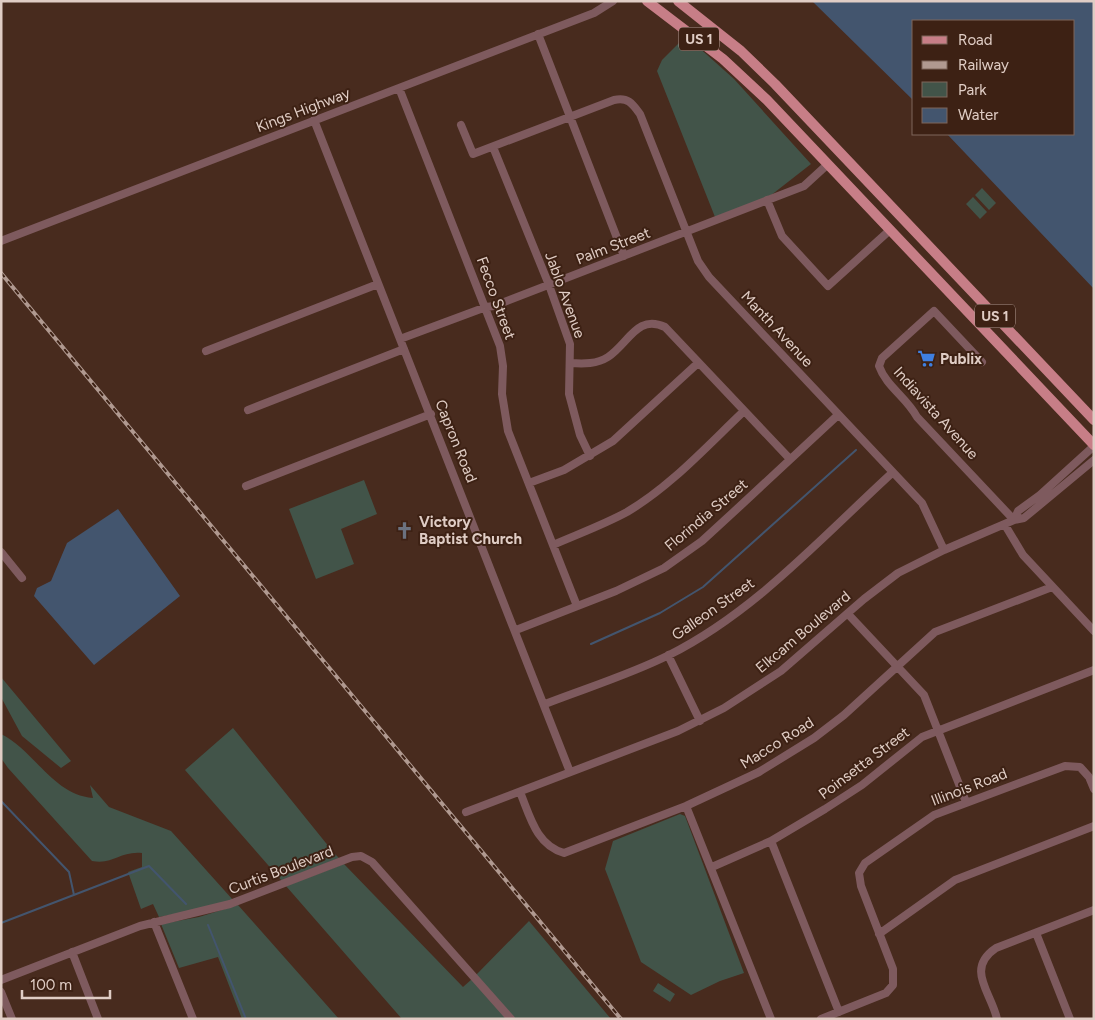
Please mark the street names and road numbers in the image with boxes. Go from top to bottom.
road number: US 1 [679,28,719,50]
street label: Kings Highway [253,84,353,136]
street label: Palm Street [573,224,653,268]
street label: Jablo Avenue [541,249,589,341]
street label: Fecco Street [473,254,519,342]
street label: Manth Avenue [737,287,817,371]
road number: US 1 [975,304,1015,328]
street label: Indiavista Avenue [890,363,982,463]
street label: Capron Road [431,397,481,485]
street label: Florindia Street [661,475,751,555]
street label: Galleon Street [668,574,758,644]
street label: Elkcam Boulevard [752,587,854,677]
street label: Macco Road [737,713,817,773]
street label: Poinsetta Street [815,723,913,803]
street label: Illinois Road [928,764,1010,810]
street label: Curtis Boulevard [226,842,336,898]

